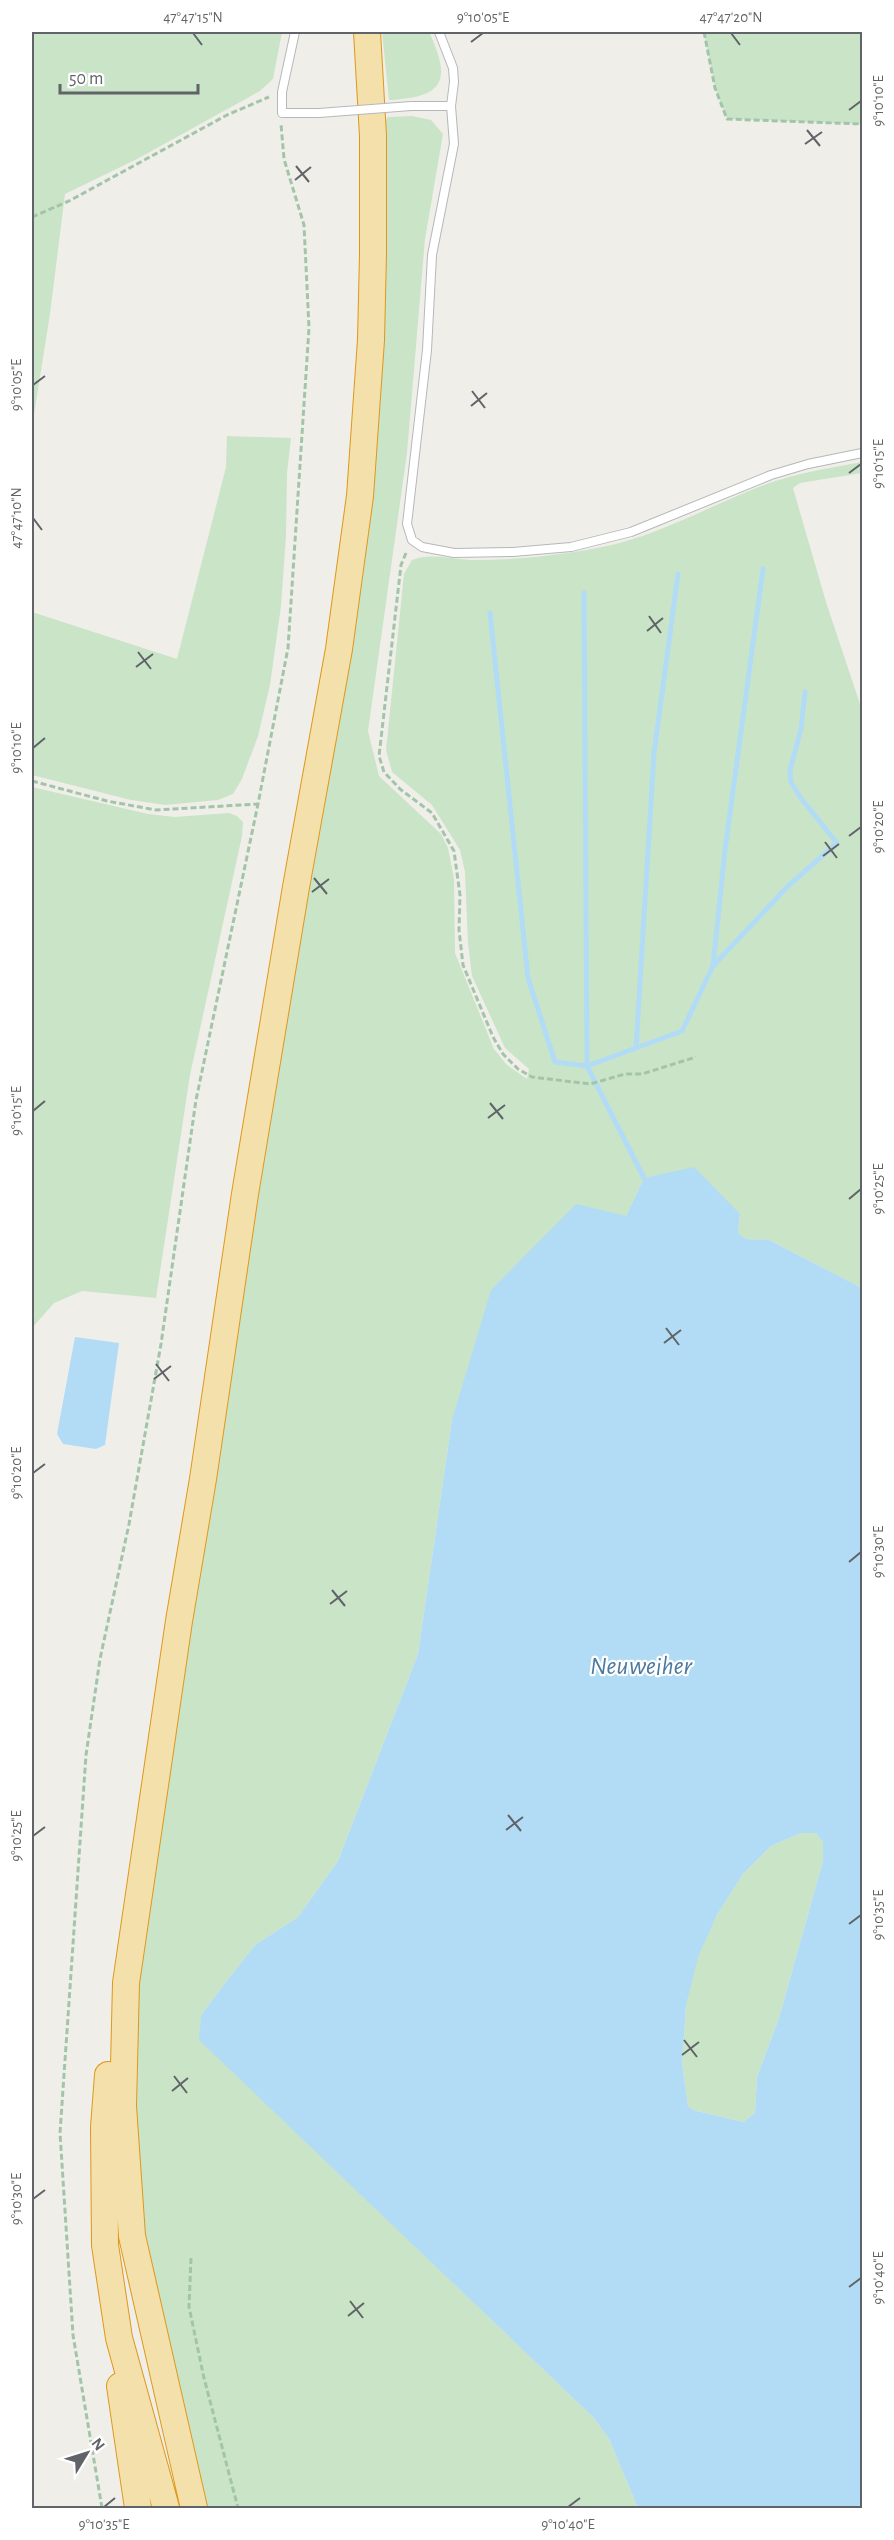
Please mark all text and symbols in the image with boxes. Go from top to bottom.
text: 47°47'15"N [163,10,223,25]
text: 9°10'05"E [457,10,509,25]
text: 47°47'20"N [699,10,763,25]
scale bar [60,57,198,95]
text: 50 m [69,70,103,88]
text: 9°10'10"E [871,75,886,127]
text: 9°10'05"E [9,359,24,411]
text: 9°10'15"E [871,439,886,489]
text: 47°47'10"N [9,487,24,549]
text: 9°10'10"E [9,722,24,774]
text: 9°10'20"E [871,800,886,854]
text: 9°10'15"E [9,1086,24,1136]
text: 9°10'25"E [871,1163,886,1215]
text: 9°10'20"E [9,1446,24,1500]
text: 9°10'30"E [871,1526,886,1578]
water label: Neuweiher [590,1653,694,1679]
text: 9°10'25"E [9,1810,24,1862]
text: 9°10'35"E [871,1890,886,1940]
text: 9°10'30"E [9,2173,24,2225]
text: 9°10'40"E [871,2251,886,2305]
north arrow [57,2423,117,2483]
text: N [88,2435,108,2454]
text: 9°10'35"E [79,2517,129,2532]
text: 9°10'40"E [541,2517,595,2532]

